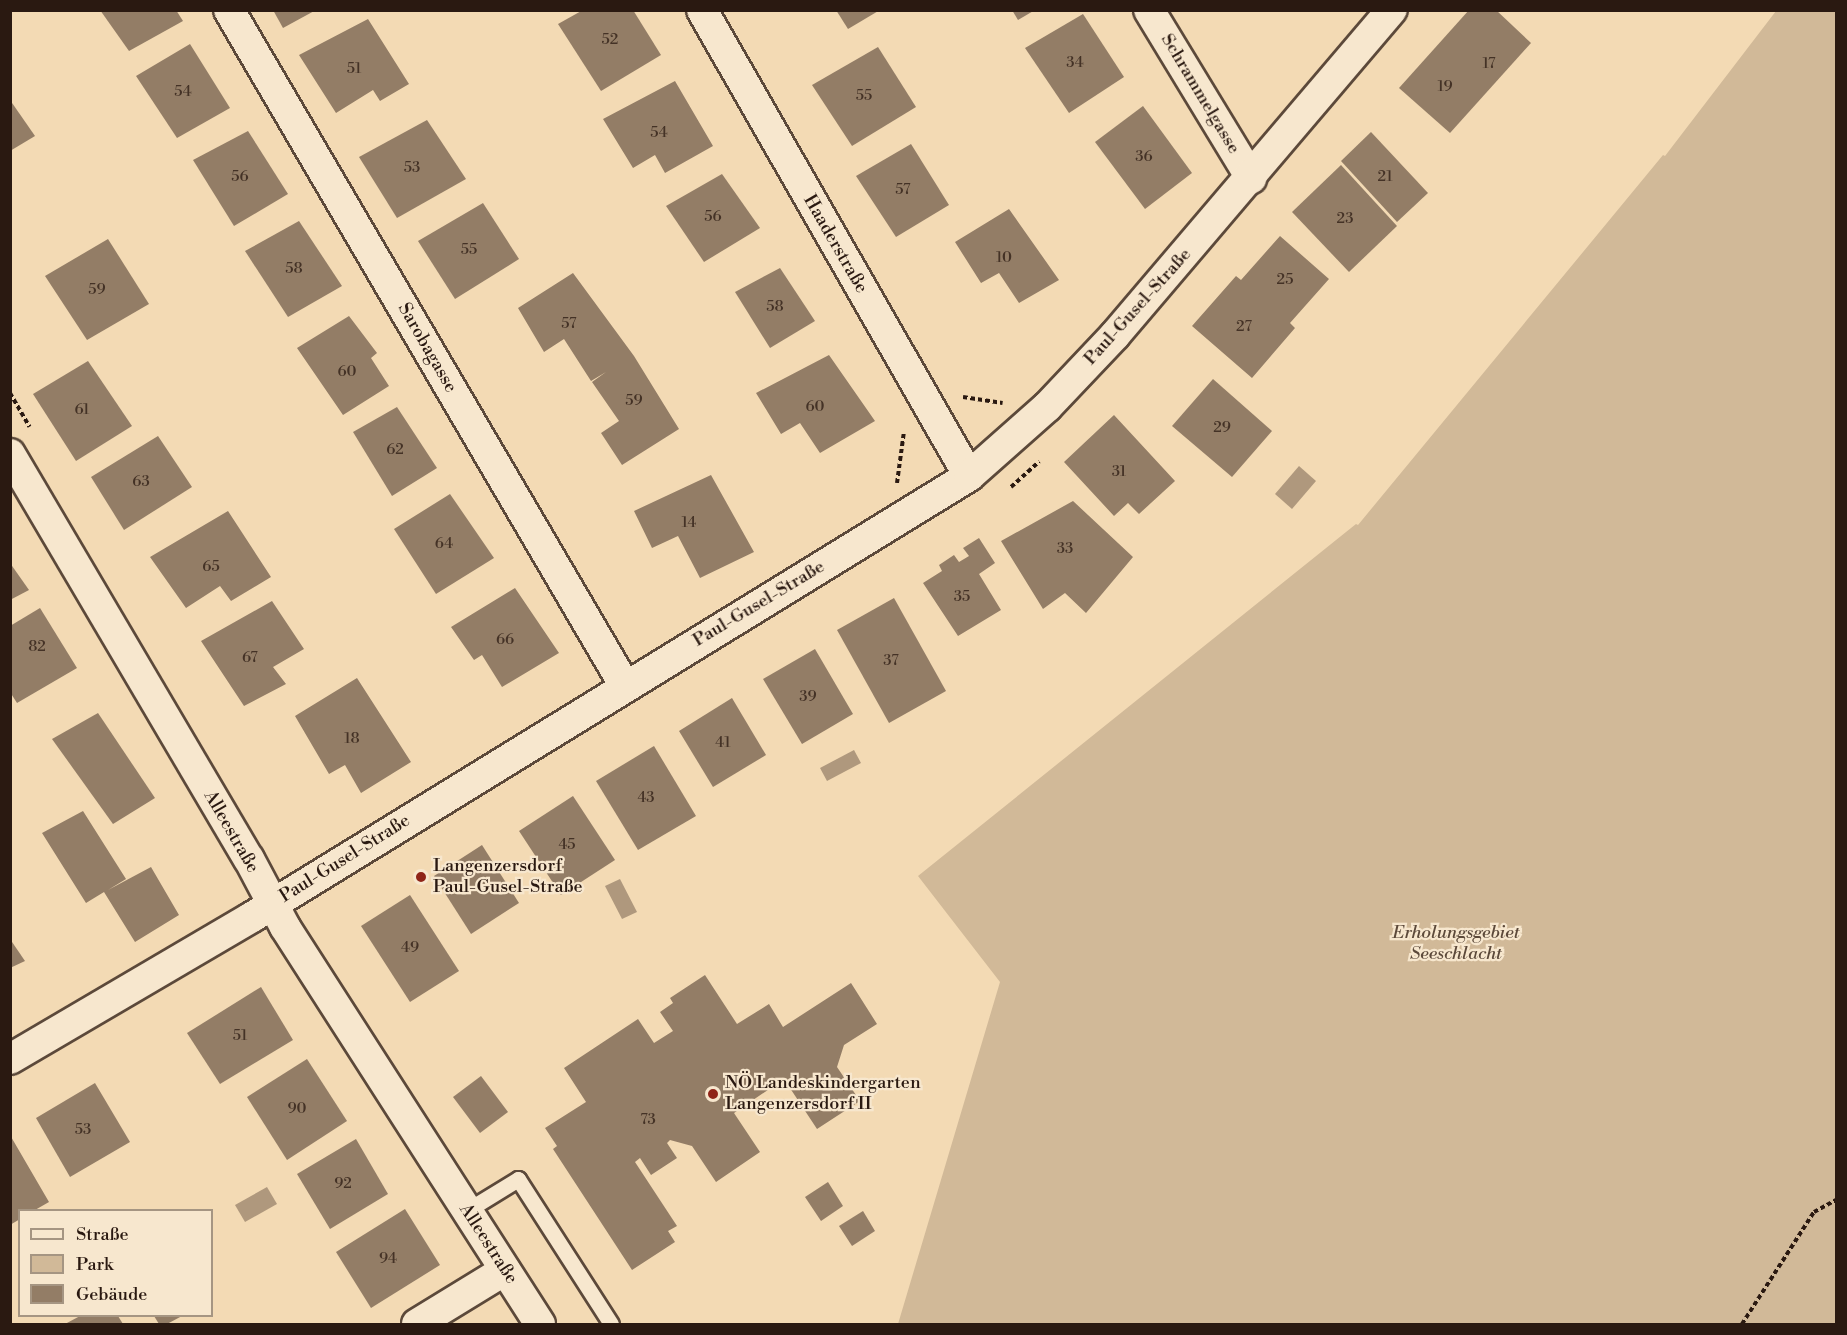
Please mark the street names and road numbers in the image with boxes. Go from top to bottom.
street label: Schrammelgasse [1156,30,1244,158]
street label: Haaderstraße [798,191,872,297]
street label: Paul-Gusel-Straße [1080,244,1196,370]
street label: Sarobagasse [393,299,461,397]
street label: Paul-Gusel-Straße [689,556,829,652]
street label: Alleestraße [199,787,263,877]
street label: Paul-Gusel-Straße [276,810,414,908]
street label: Alleestraße [454,1200,522,1288]

